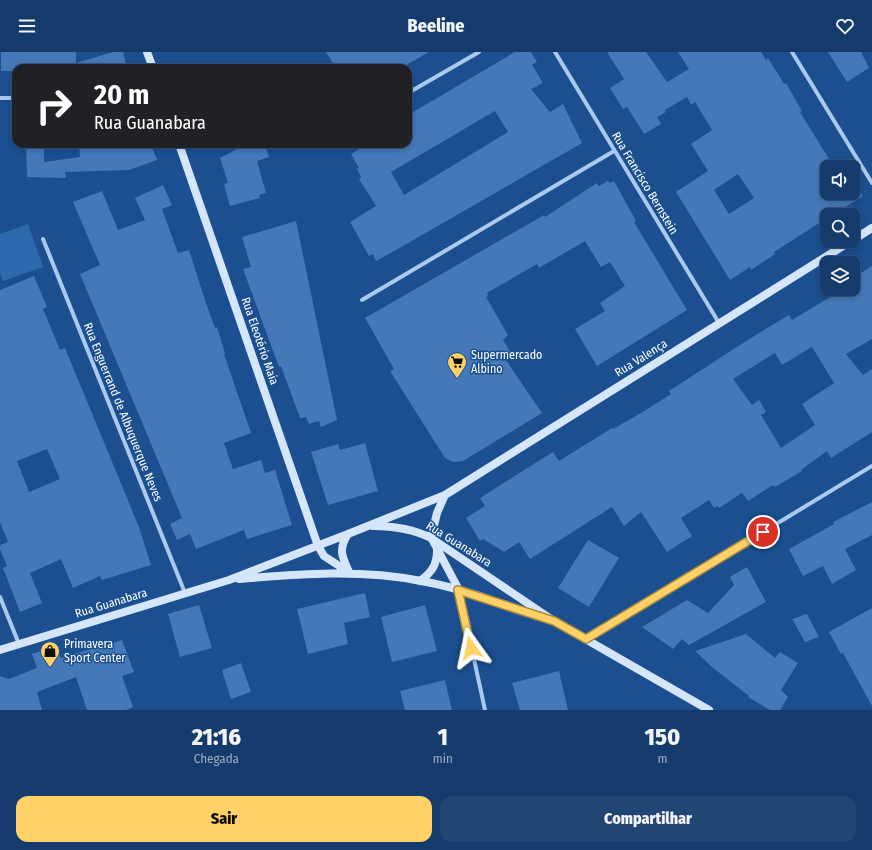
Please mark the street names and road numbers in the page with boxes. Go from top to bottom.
street label: Rua Francisco Bernstein [609,129,681,237]
street label: Rua Eleotério Maia [238,295,282,387]
street label: Rua Enguerrand de Albuquerque Neves [81,321,165,503]
street label: Rua Valença [612,336,670,380]
street label: Rua Guanabara [424,518,494,570]
street label: Rua Guanabara [73,585,149,621]

